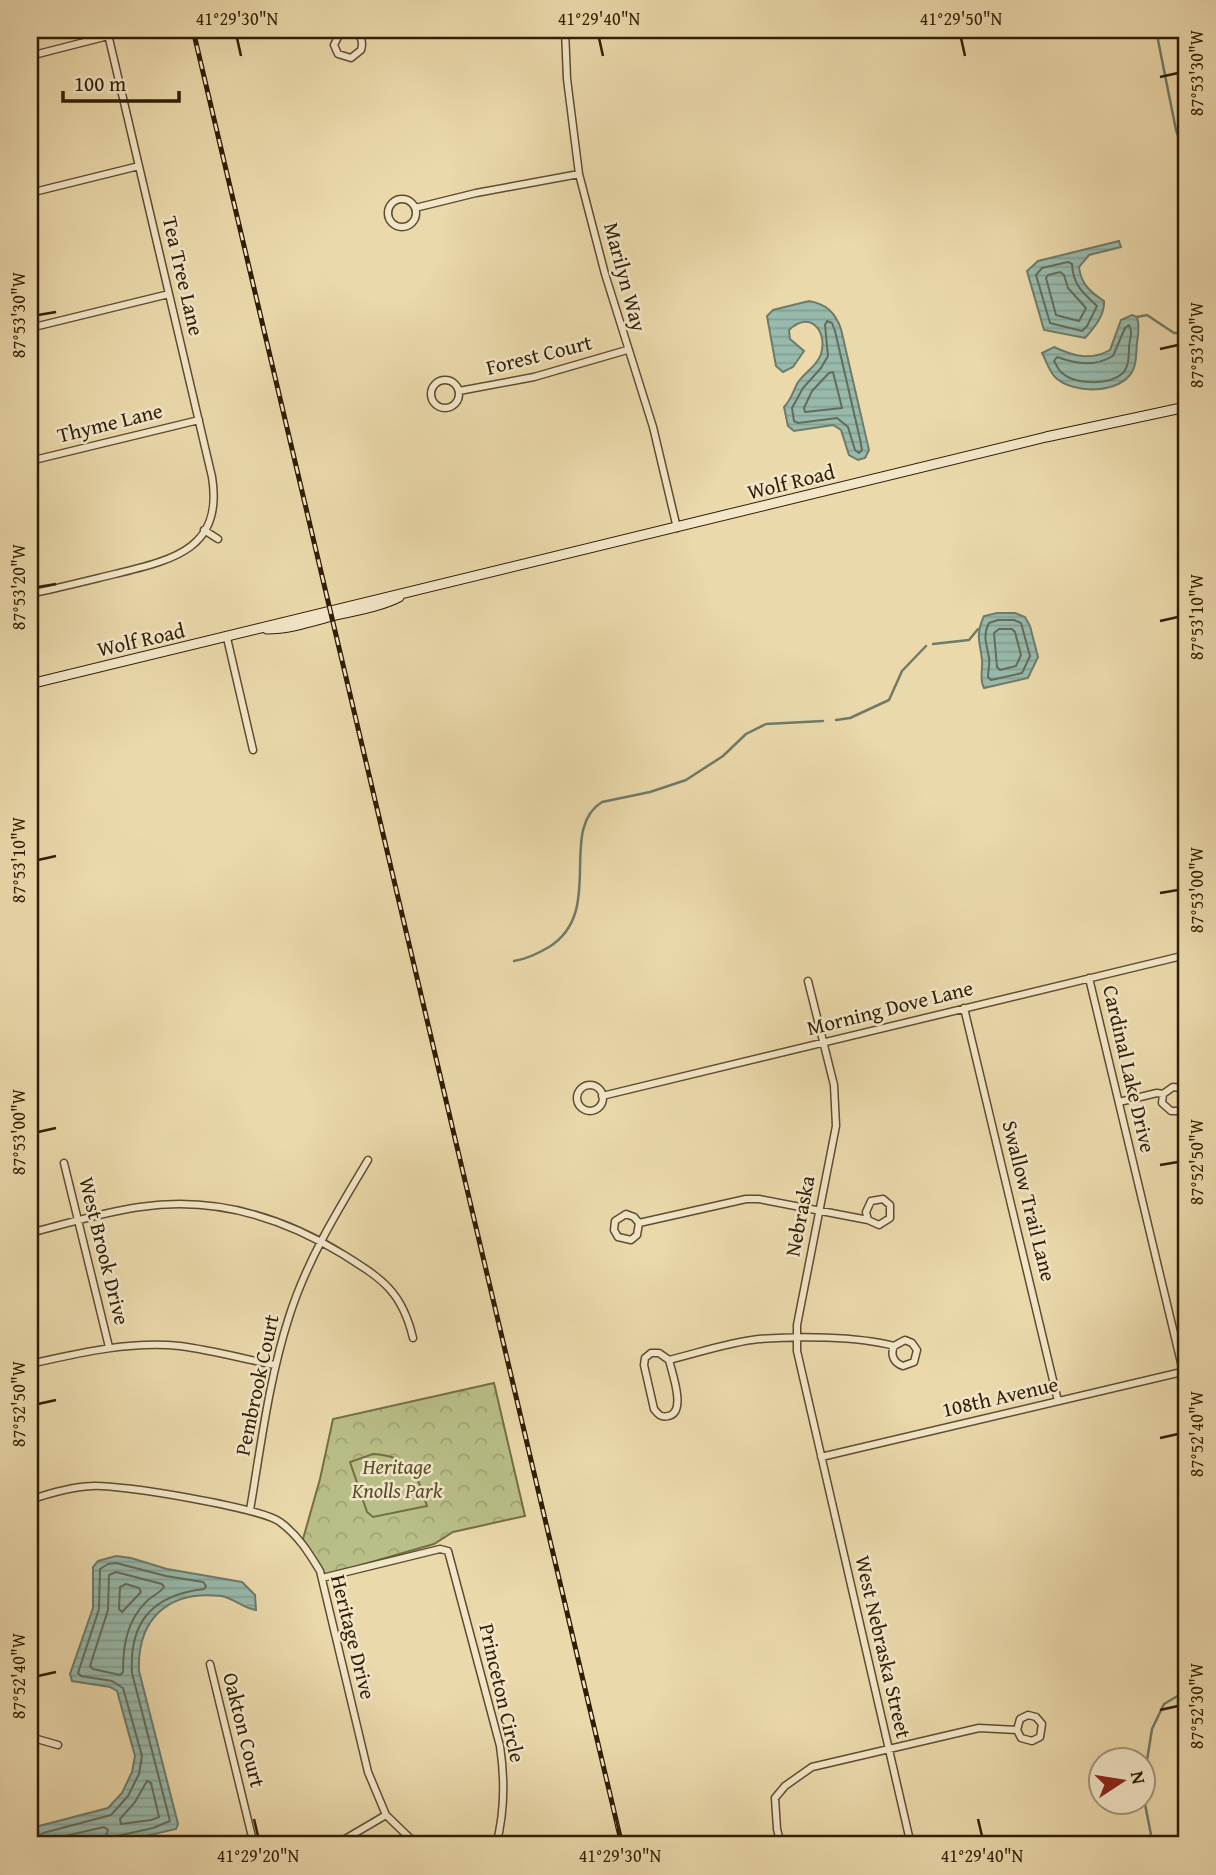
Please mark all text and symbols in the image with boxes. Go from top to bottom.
text: 41°29'30"N [196,5,279,32]
text: 41°29'40"N [558,5,641,32]
text: 41°29'50"N [920,5,1003,32]
text: 87°53'30"W [1183,29,1210,116]
scale bar [63,60,178,104]
text: 100 m [74,68,126,99]
street label: Tea Tree Lane [155,213,212,339]
street label: Marilyn Way [596,219,655,335]
text: 87°53'30"W [5,271,32,358]
text: 87°53'20"W [1183,301,1210,388]
street label: Forest Court [483,326,596,383]
street label: Thyme Lane [54,394,166,451]
street label: Wolf Road [744,456,839,507]
text: 87°53'20"W [5,543,32,630]
text: 87°53'10"W [1183,573,1210,660]
street label: Wolf Road [94,614,188,665]
text: 87°53'10"W [5,816,32,903]
text: 87°53'00"W [1183,846,1210,933]
street label: Morning Dove Lane [803,972,976,1043]
street label: Cardinal Lake Drive [1095,982,1164,1156]
text: 87°53'00"W [5,1088,32,1175]
street label: Swallow Trail Lane [995,1117,1065,1285]
text: 87°52'50"W [1183,1118,1210,1205]
street label: Nebraska [776,1173,823,1259]
street label: West Brook Drive [71,1174,138,1328]
street label: Pembrook Court [226,1311,287,1458]
text: 87°52'50"W [5,1360,32,1447]
street label: 108th Avenue [939,1368,1061,1425]
text: 87°52'40"W [1183,1390,1210,1477]
park label: Heritage Knolls Park [351,1451,443,1506]
street label: West Nebraska Street [847,1552,920,1742]
street label: Heritage Drive [323,1571,384,1703]
street label: Princeton Circle [471,1620,534,1766]
text: 87°52'40"W [5,1632,32,1719]
text: 87°52'30"W [1183,1662,1210,1749]
street label: Oakton Court [215,1669,274,1791]
north arrow [1086,1745,1156,1815]
text: N [1124,1768,1154,1787]
text: 41°29'20"N [217,1842,300,1869]
text: 41°29'30"N [579,1842,662,1869]
text: 41°29'40"N [941,1842,1024,1869]

